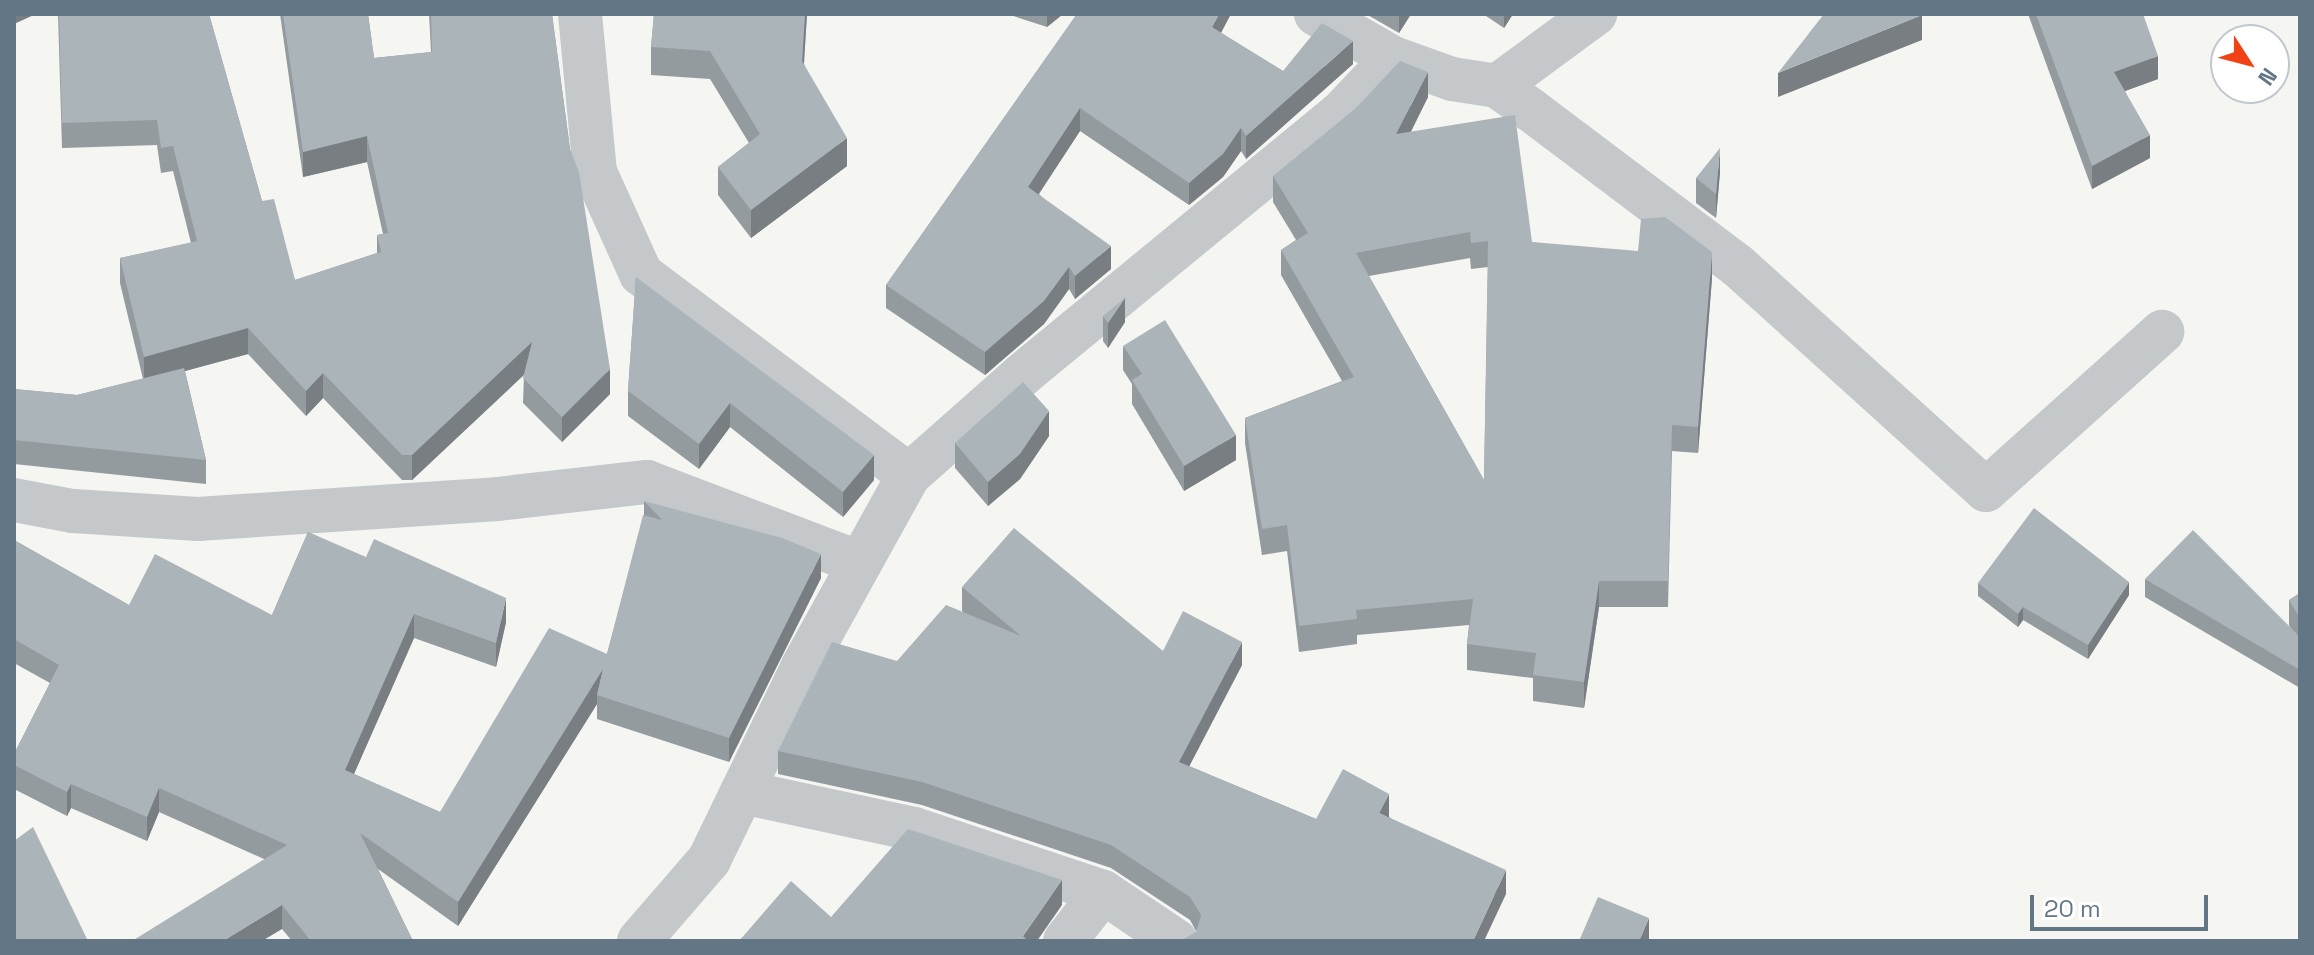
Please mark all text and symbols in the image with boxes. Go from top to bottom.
north arrow [2210,24,2290,104]
text: N [2252,63,2283,91]
scale bar [2034,879,2212,929]
text: 20 m [2044,893,2101,924]

